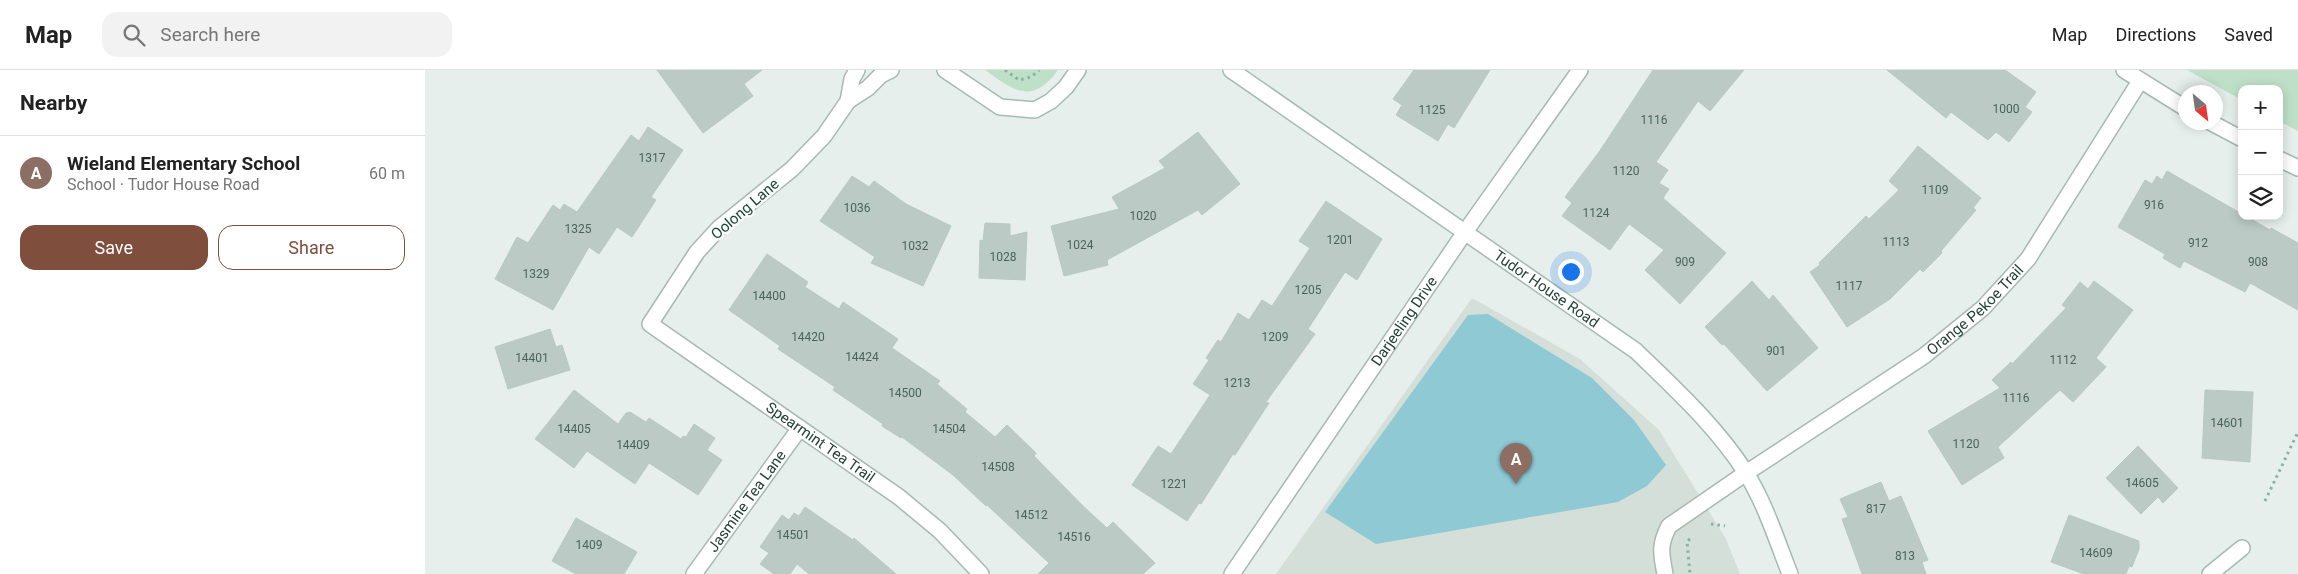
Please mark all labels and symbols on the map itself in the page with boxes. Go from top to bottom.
north arrow [2178,85,2223,130]
house number: 1000 [1993,102,2020,116]
house number: 1125 [1419,103,1446,117]
house number: 1116 [1641,113,1668,127]
house number: 1317 [639,151,666,165]
house number: 1120 [1613,164,1640,178]
street label: Oolong Lane [707,175,783,243]
house number: 1109 [1922,183,1948,197]
house number: 916 [2144,198,2164,212]
house number: 1036 [844,201,871,215]
house number: 1124 [1583,206,1610,220]
house number: 1020 [1130,209,1157,223]
house number: 1325 [565,222,592,236]
house number: 1201 [1327,233,1353,247]
house number: 1113 [1883,235,1909,249]
house number: 912 [2188,236,2208,250]
house number: 1024 [1067,238,1094,252]
house number: 1032 [902,239,929,253]
street label: Tudor House Road [1490,246,1603,332]
house number: 1028 [990,250,1017,264]
house number: 909 [1675,255,1695,269]
house number: 908 [2248,255,2268,269]
your location [1558,259,1584,285]
street label: Orange Pekoe Trail [1923,261,2027,359]
house number: 1329 [523,267,549,281]
street label: Darjeeling Drive [1368,273,1441,369]
house number: 1117 [1836,279,1863,293]
house number: 1205 [1295,283,1322,297]
house number: 14400 [752,289,786,303]
house number: 14420 [791,330,825,344]
house number: 1209 [1262,330,1288,344]
house number: 901 [1766,344,1786,358]
house number: 14424 [845,350,879,364]
house number: 14401 [515,351,549,365]
house number: 1112 [2050,353,2077,367]
house number: 1213 [1224,376,1250,390]
house number: 14500 [888,386,922,400]
house number: 1116 [2003,391,2030,405]
street label: Spearmint Tea Trail [763,398,878,486]
house number: 14601 [2210,416,2244,430]
house number: 14405 [557,422,591,436]
house number: 14504 [932,422,966,436]
house number: 1120 [1953,437,1980,451]
house number: 14409 [616,438,650,452]
pin: A [1500,443,1532,484]
street label: Jasmine Tea Lane [704,447,790,556]
house number: 14508 [981,460,1015,474]
house number: 14605 [2125,476,2159,490]
house number: 1221 [1161,477,1187,491]
house number: 817 [1866,502,1886,516]
house number: 14512 [1014,508,1048,522]
house number: 14501 [776,528,810,542]
house number: 14516 [1057,530,1091,544]
house number: 1409 [576,538,602,552]
house number: 14609 [2079,546,2113,560]
house number: 813 [1895,549,1915,563]

